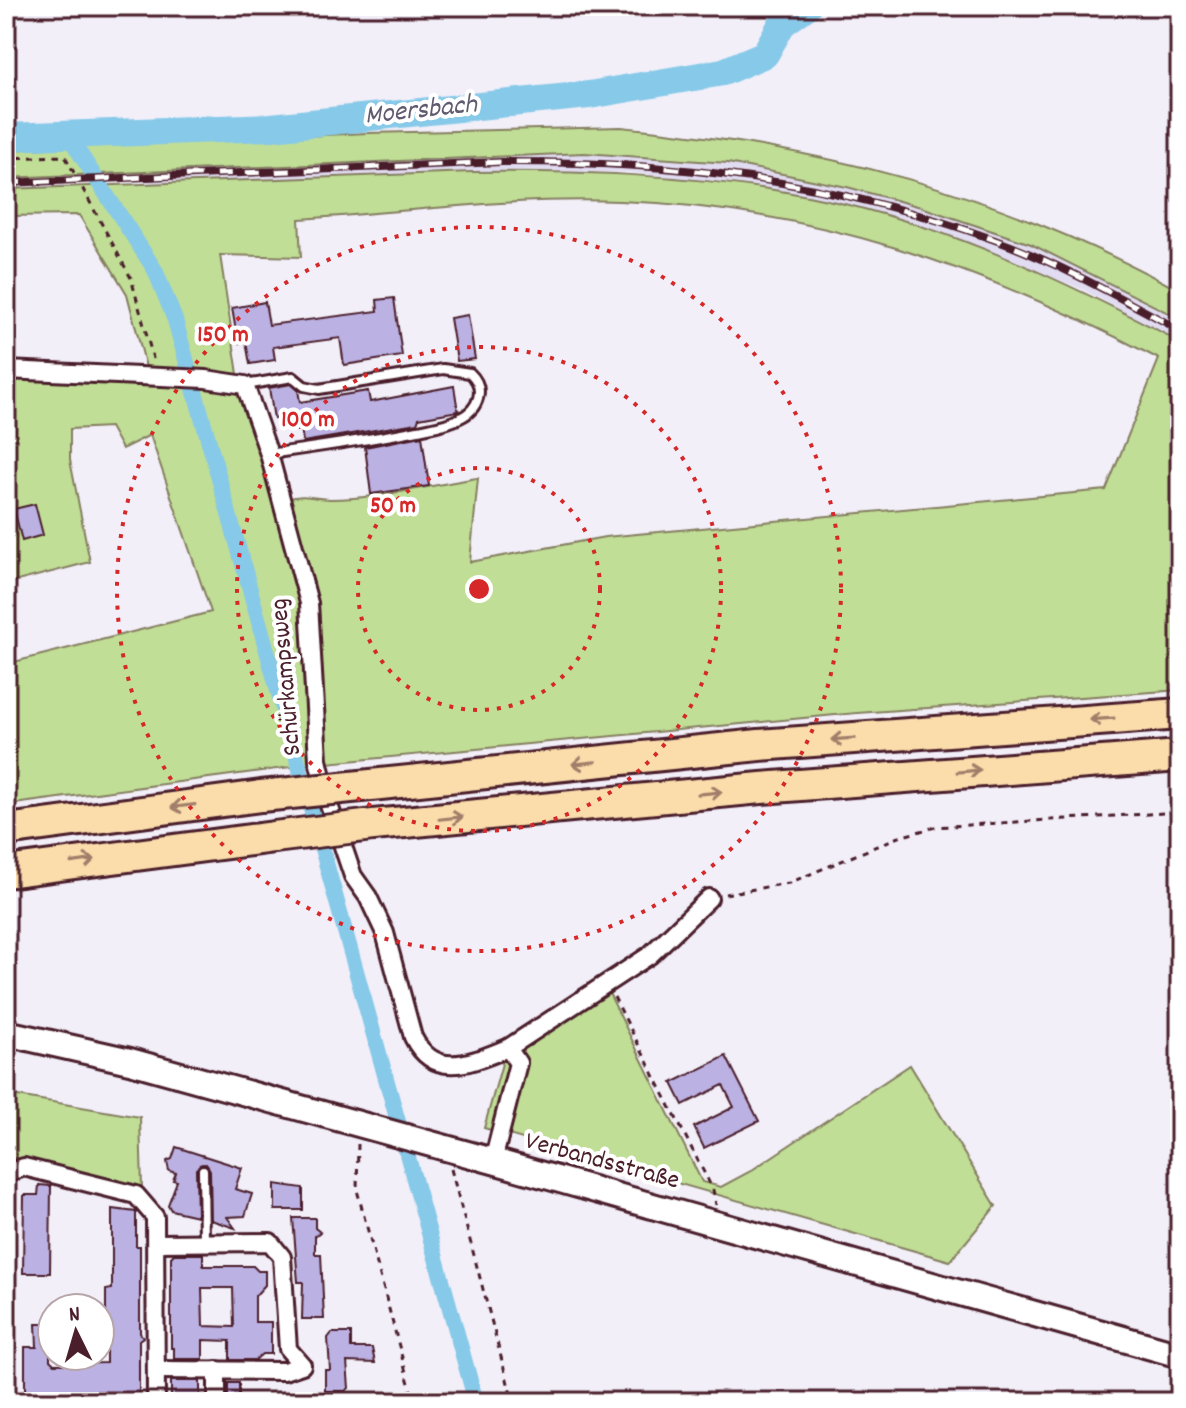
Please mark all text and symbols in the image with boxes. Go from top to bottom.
water label: Moersbach [363,86,480,138]
text: 150 m [197,319,249,353]
text: 100 m [281,404,335,438]
text: 50 m [370,490,416,524]
centre of rings [465,575,493,603]
street label: Schürkampsweg [262,597,312,757]
one-way arrow [1089,712,1116,727]
one-way arrow [830,732,857,747]
one-way arrow [571,756,598,771]
one-way arrow [955,763,982,778]
one-way arrow [696,785,723,800]
one-way arrow [170,798,197,813]
one-way arrow [437,810,464,825]
one-way arrow [70,853,95,868]
street label: Verbandsstraße [521,1124,683,1200]
north arrow [36,1292,116,1372]
text: N [68,1300,81,1331]

